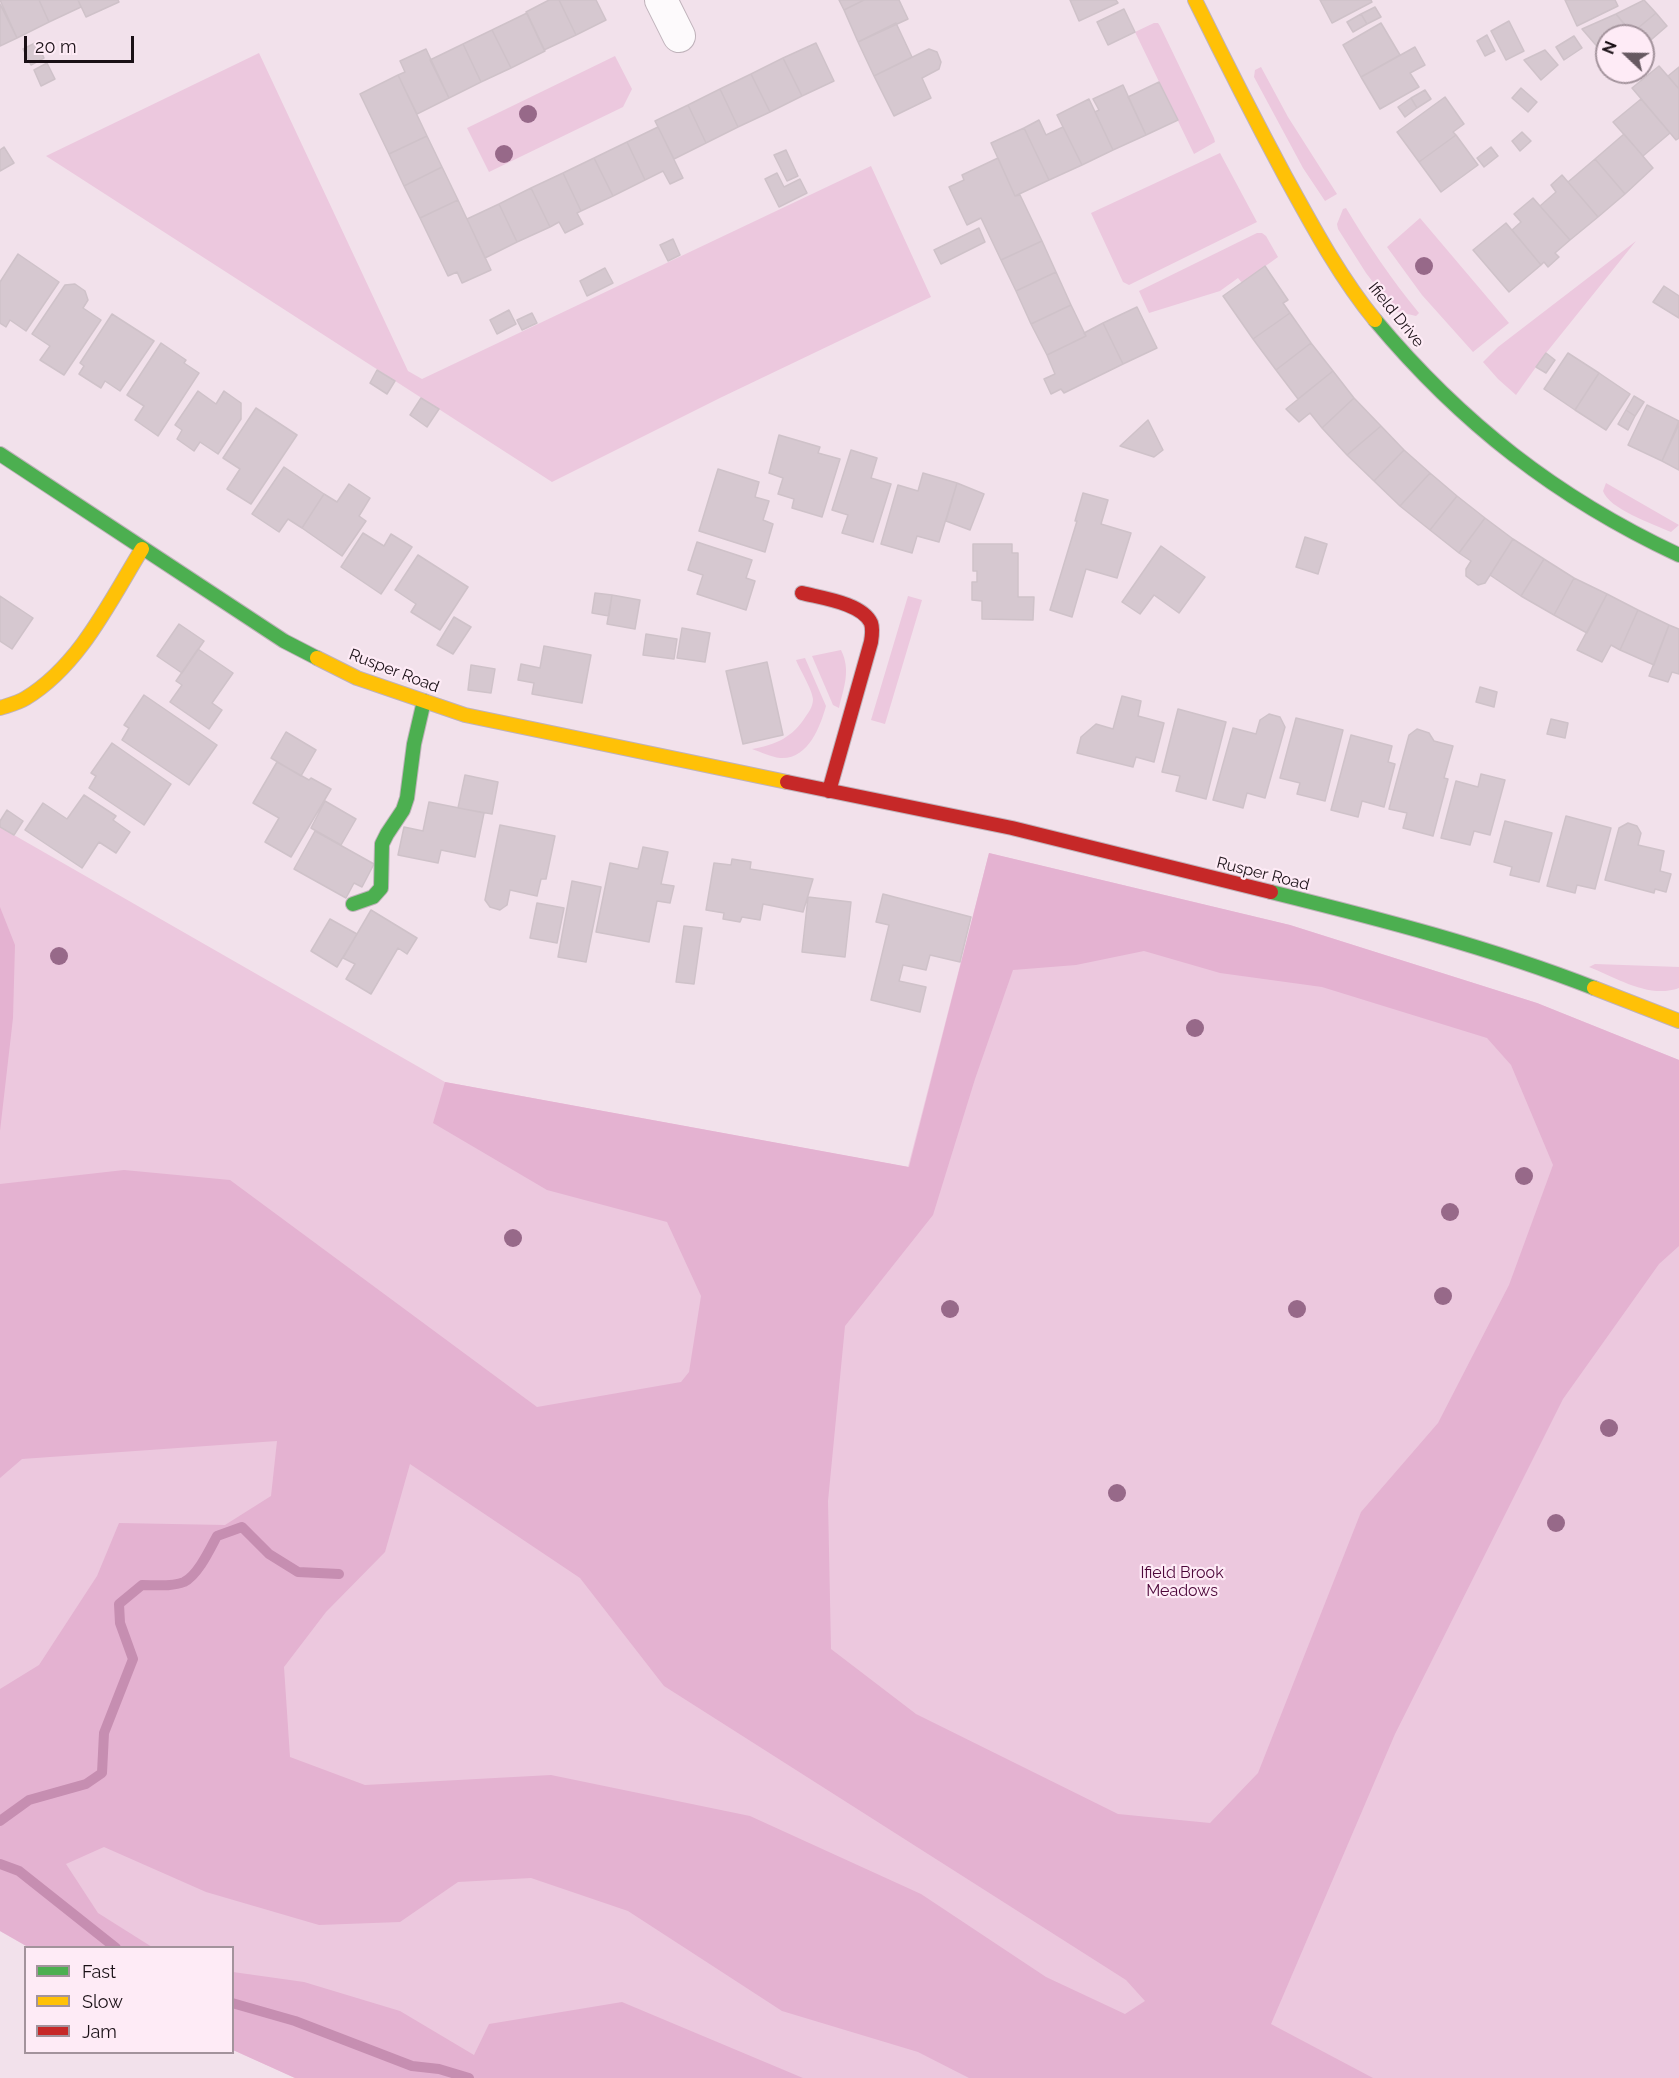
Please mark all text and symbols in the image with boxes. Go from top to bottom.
scale bar [27,24,136,62]
north arrow [1595,24,1655,84]
text: 20 m [35,36,77,57]
text: N [1599,39,1621,57]
street label: Ifield Drive [1364,279,1428,351]
street label: Rusper Road [346,645,442,697]
street label: Rusper Road [1215,853,1311,895]
park label: Ifield Brook Meadows [1140,1563,1224,1601]
legend [24,1946,234,2054]
text: Fast [82,1961,116,1982]
text: Slow [82,1991,123,2012]
text: Jam [82,2021,117,2042]

